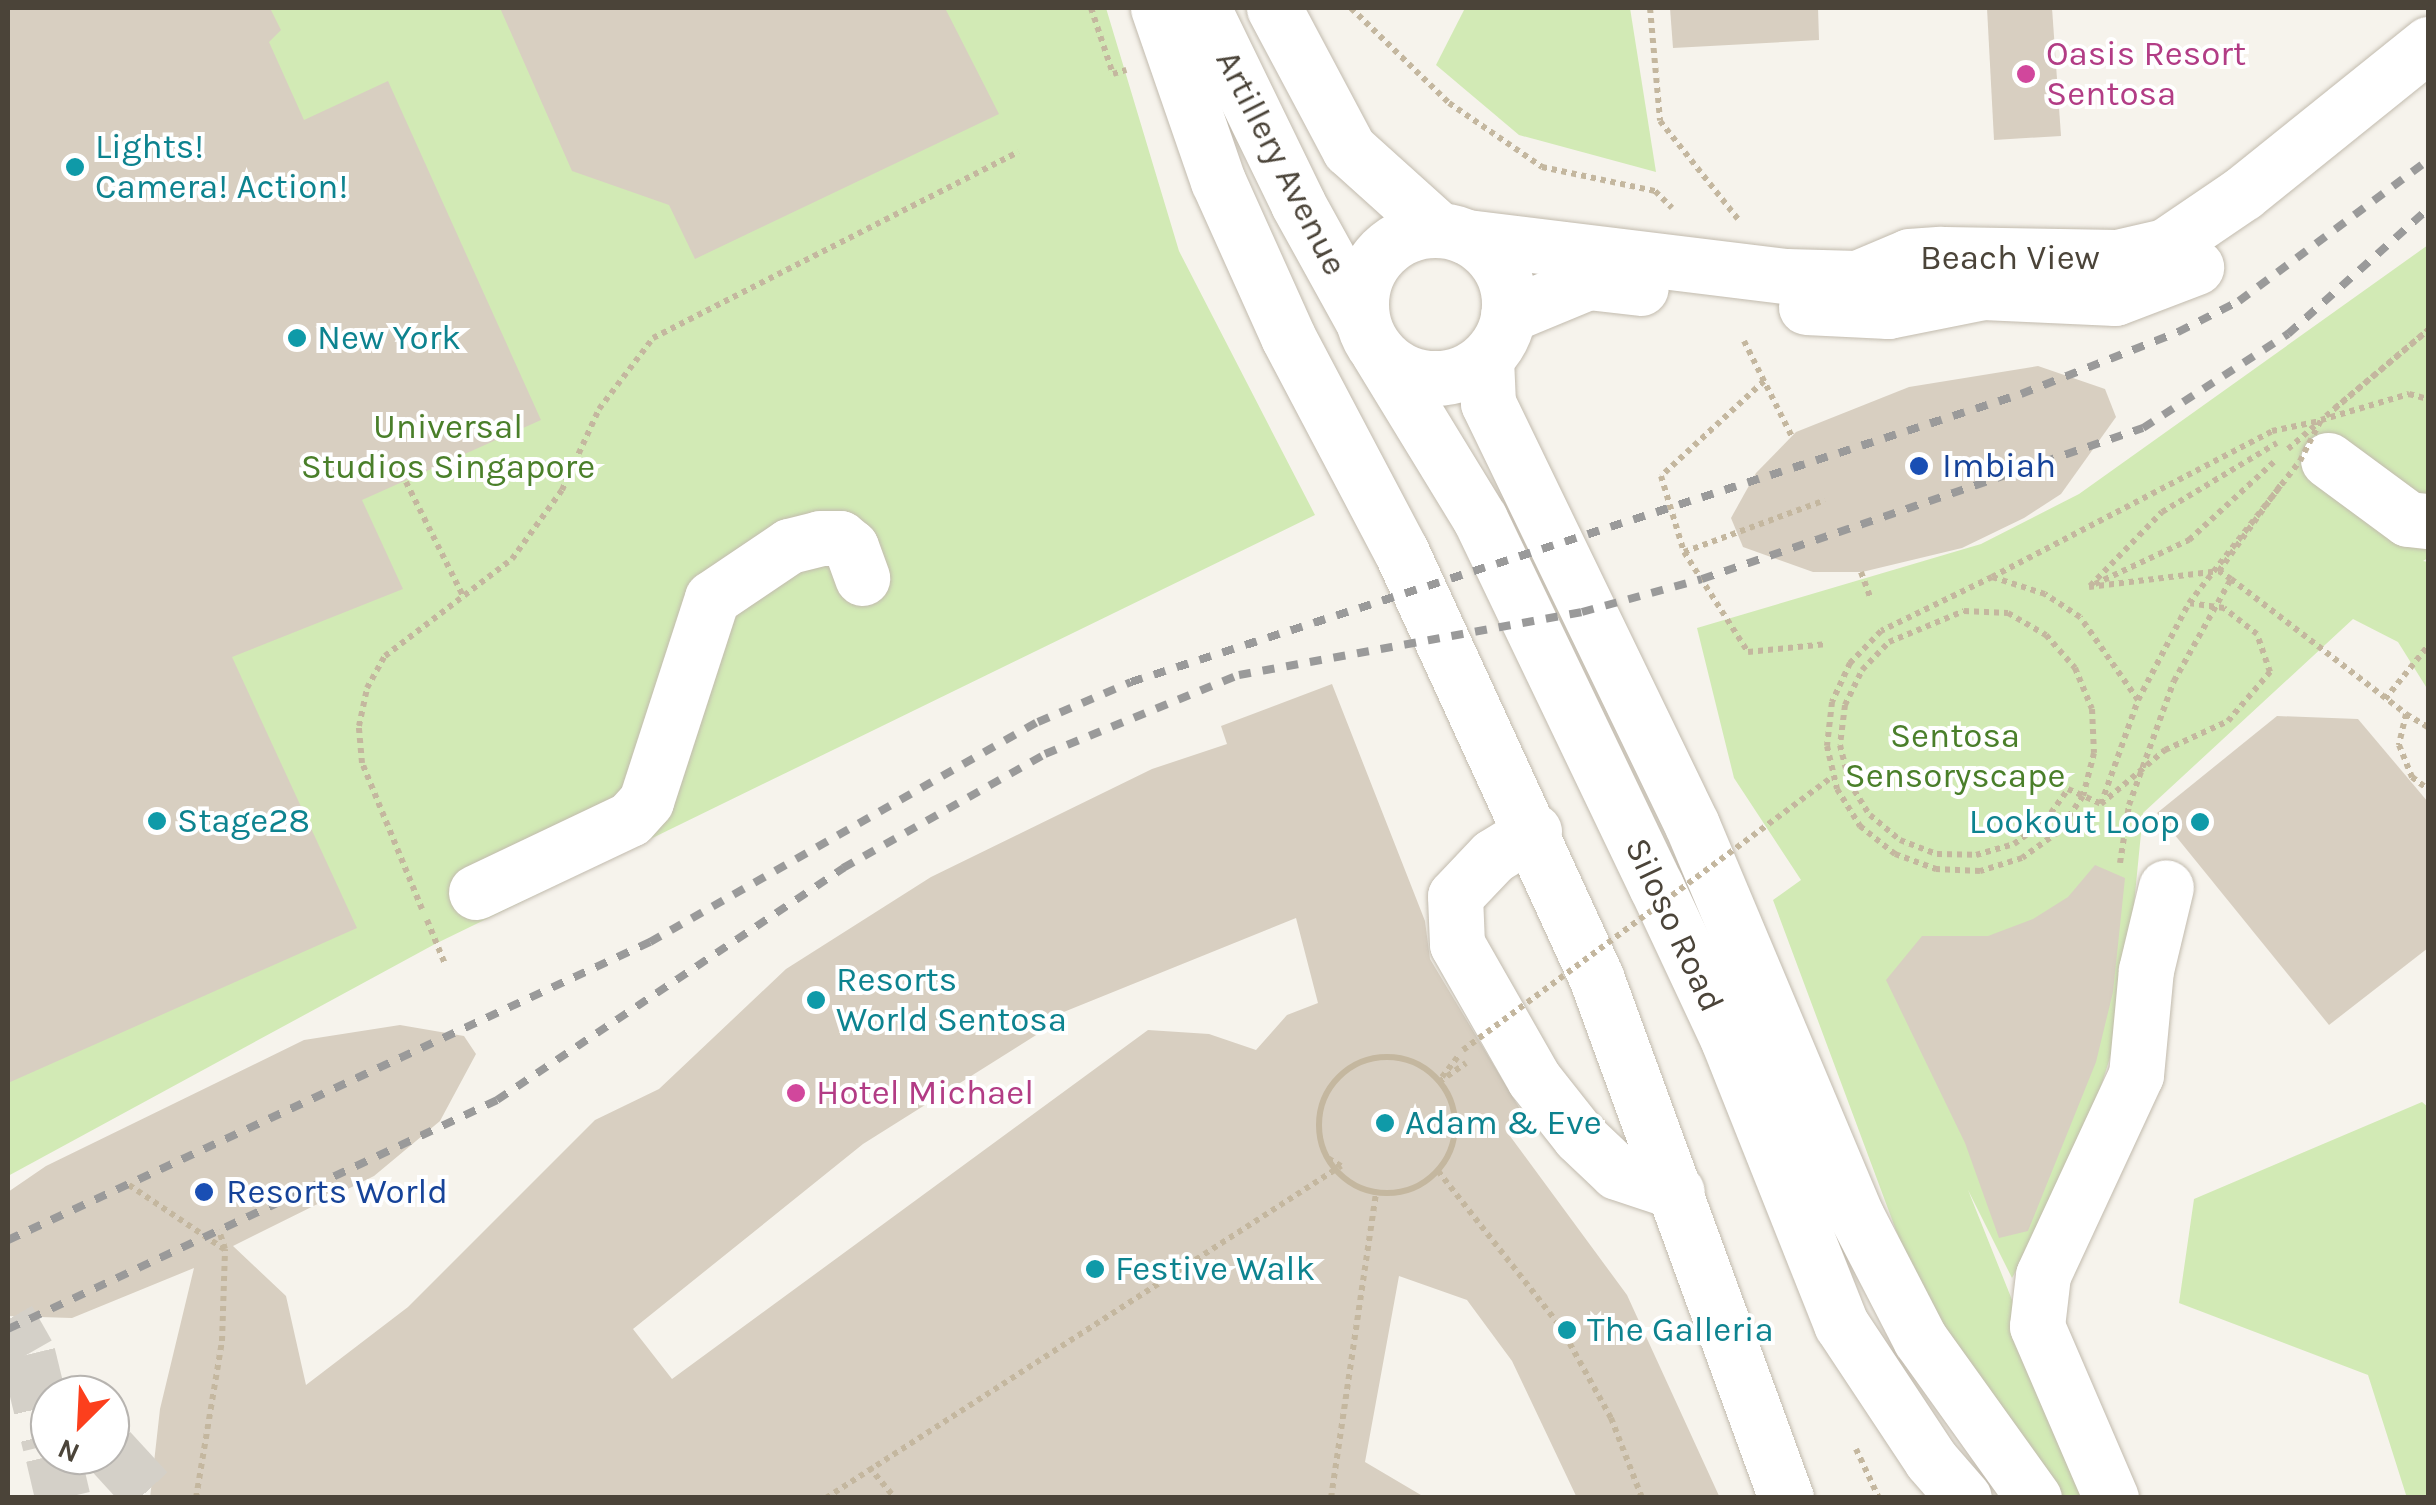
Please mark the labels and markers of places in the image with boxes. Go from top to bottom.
place label: Oasis Resort Sentosa [2046,33,2246,115]
marker: Oasis Resort Sentosa [2015,63,2037,85]
place label: Lights! Camera! Action! [95,126,348,208]
marker: Lights! Camera! Action! [64,156,86,178]
place label: New York [317,317,461,359]
marker: New York [286,327,308,349]
place label: Imbiah [1942,445,2056,487]
marker: Imbiah [1906,453,1932,479]
place label: Stage28 [177,800,310,842]
place label: Lookout Loop [1969,801,2180,843]
marker: Stage28 [146,810,168,832]
marker: Lookout Loop [2189,811,2211,833]
place label: Resorts World Sentosa [836,959,1067,1041]
marker: Resorts World Sentosa [805,989,827,1011]
place label: Hotel Michael [816,1072,1034,1114]
marker: Hotel Michael [785,1082,807,1104]
place label: Adam & Eve [1405,1102,1602,1144]
marker: Adam & Eve [1374,1112,1396,1134]
place label: Resorts World [226,1171,448,1213]
marker: Resorts World [191,1179,217,1205]
place label: Festive Walk [1115,1248,1315,1290]
marker: Festive Walk [1084,1258,1106,1280]
place label: The Galleria [1587,1309,1774,1351]
marker: The Galleria [1556,1319,1578,1341]

